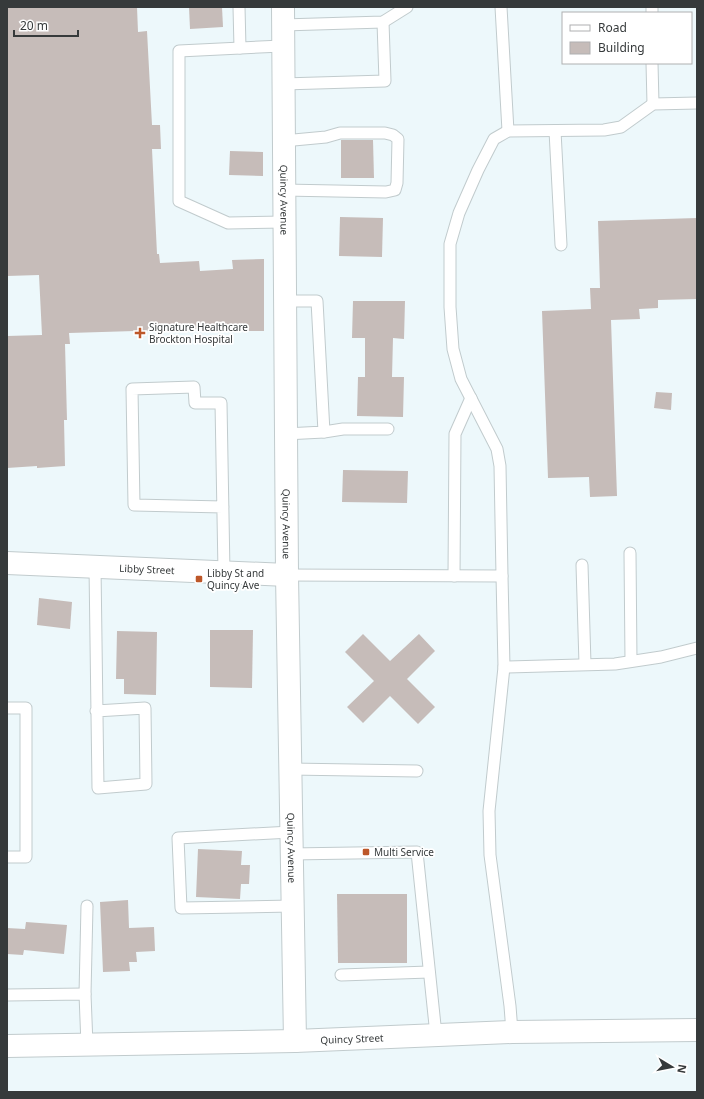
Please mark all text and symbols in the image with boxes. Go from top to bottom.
scale bar [14,12,78,38]
legend [562,12,692,64]
text: 20 m [20,17,48,34]
text: Road [598,19,627,36]
text: Building [598,39,645,56]
street label: Quincy Avenue [277,165,292,236]
place label: Signature Healthcare Brockton Hospital [149,320,248,346]
marker: Signature Healthcare Brockton Hospital [134,327,146,339]
street label: Quincy Avenue [279,489,294,560]
street label: Libby Street [119,561,175,577]
place label: Libby St and Quincy Ave [207,566,264,592]
marker: Libby St and Quincy Ave [194,574,204,584]
street label: Quincy Avenue [284,813,299,884]
place label: Multi Service [374,845,434,859]
marker: Multi Service [361,847,371,857]
street label: Quincy Street [320,1030,384,1047]
north arrow [652,1047,692,1087]
text: N [674,1063,691,1075]

